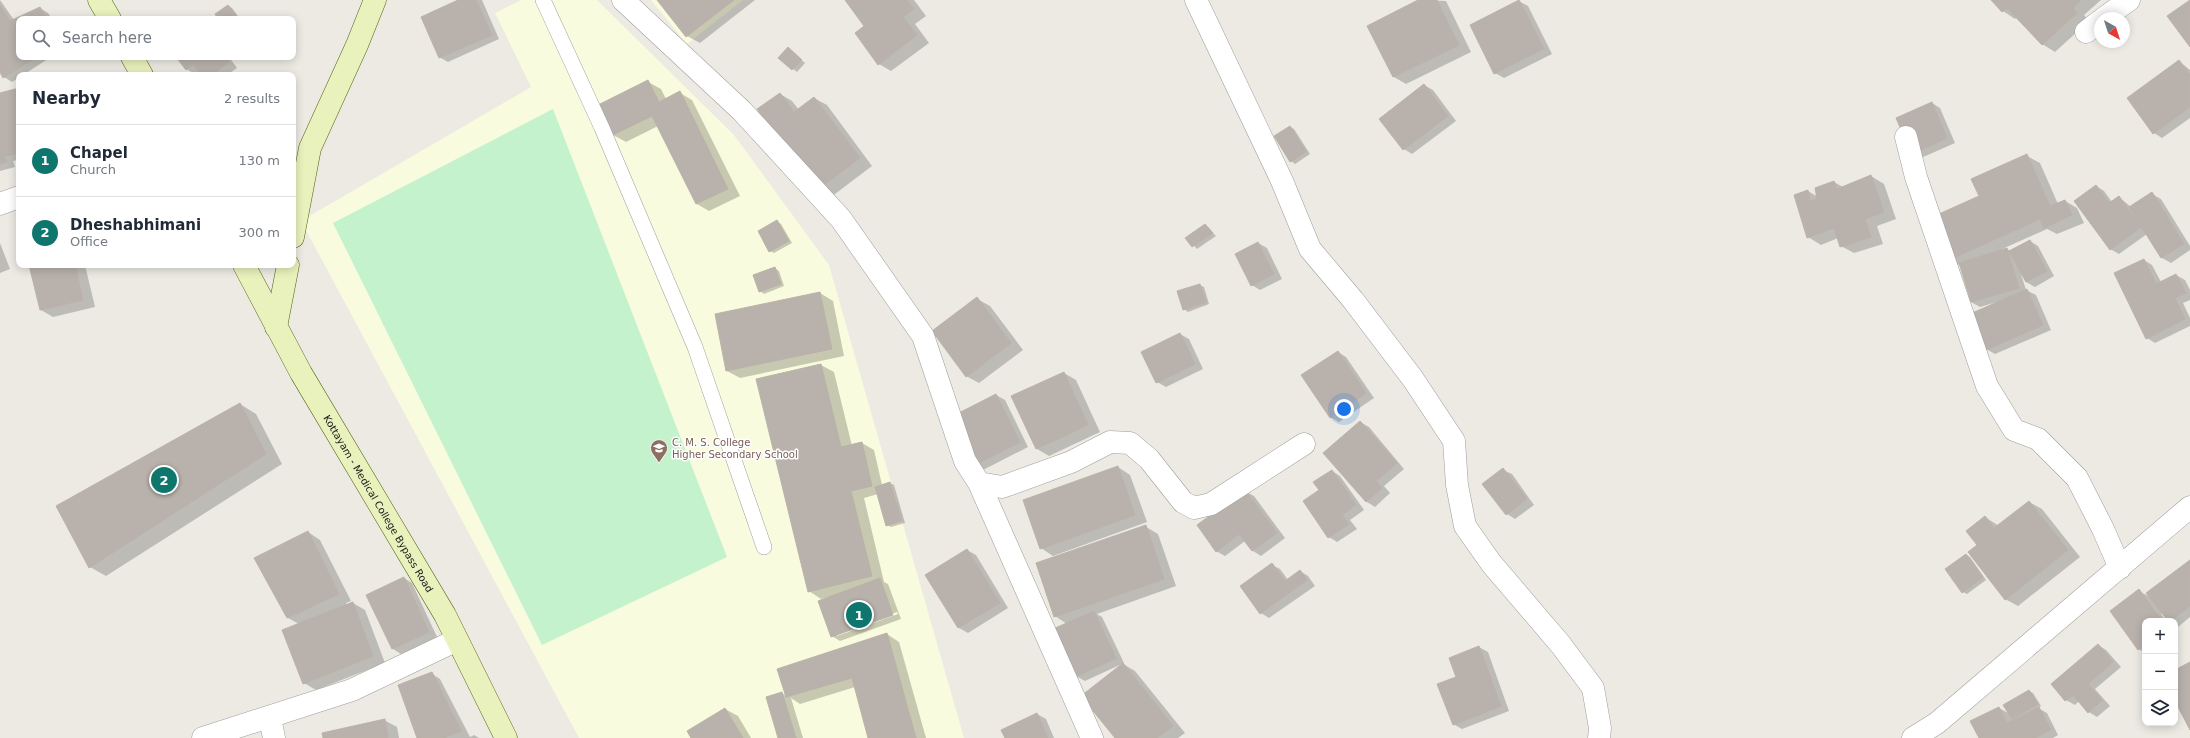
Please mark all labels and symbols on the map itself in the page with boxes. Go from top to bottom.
north arrow [2094,12,2130,48]
your location [1334,399,1354,419]
street label: Kottayam - Medical College Bypass Road [321,413,435,594]
place label: C. M. S. College Higher Secondary School [672,437,798,460]
school or university icon: C. M. S. College Higher Secondary School [649,438,669,463]
pin: 2 [151,465,177,495]
pin: 1 [846,600,872,630]

